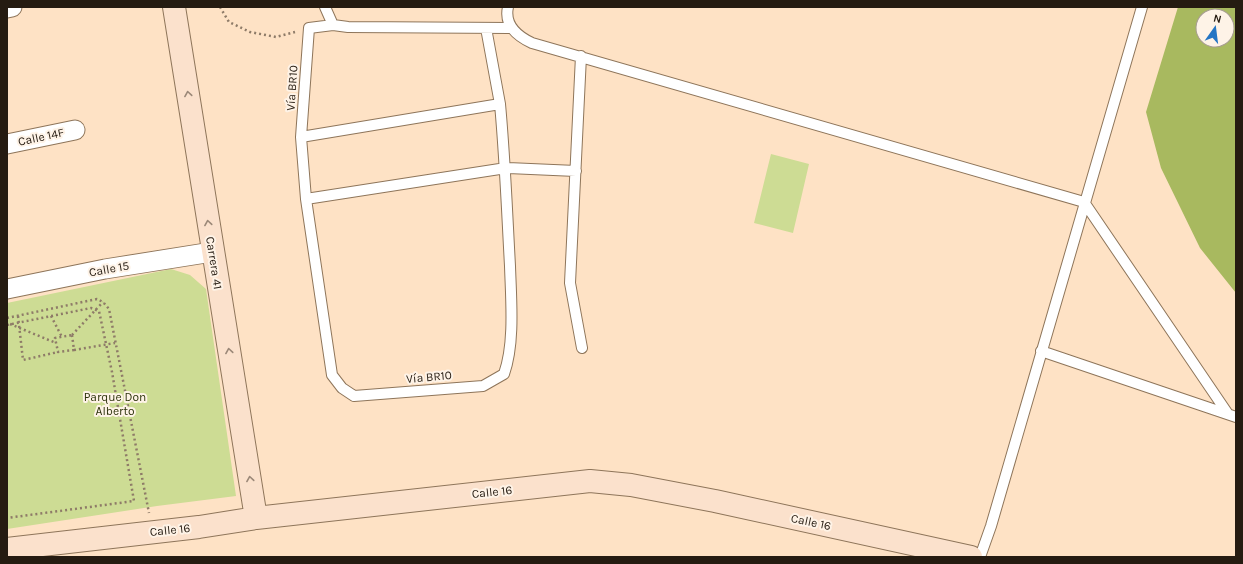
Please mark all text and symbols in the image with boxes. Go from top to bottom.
north arrow [1195,8,1235,48]
text: N [1212,12,1223,26]
street label: Vía BR10 [283,65,301,111]
one-way arrow [184,91,193,97]
street label: Calle 14F [17,125,65,149]
one-way arrow [204,220,213,226]
street label: Carrera 41 [203,236,225,290]
street label: Calle 15 [88,259,130,279]
one-way arrow [225,348,234,354]
street label: Vía BR10 [406,368,452,386]
park label: Parque Don Alberto [84,390,146,418]
one-way arrow [246,476,255,482]
street label: Calle 16 [471,483,513,501]
street label: Calle 16 [790,511,832,533]
street label: Calle 16 [149,521,191,539]

